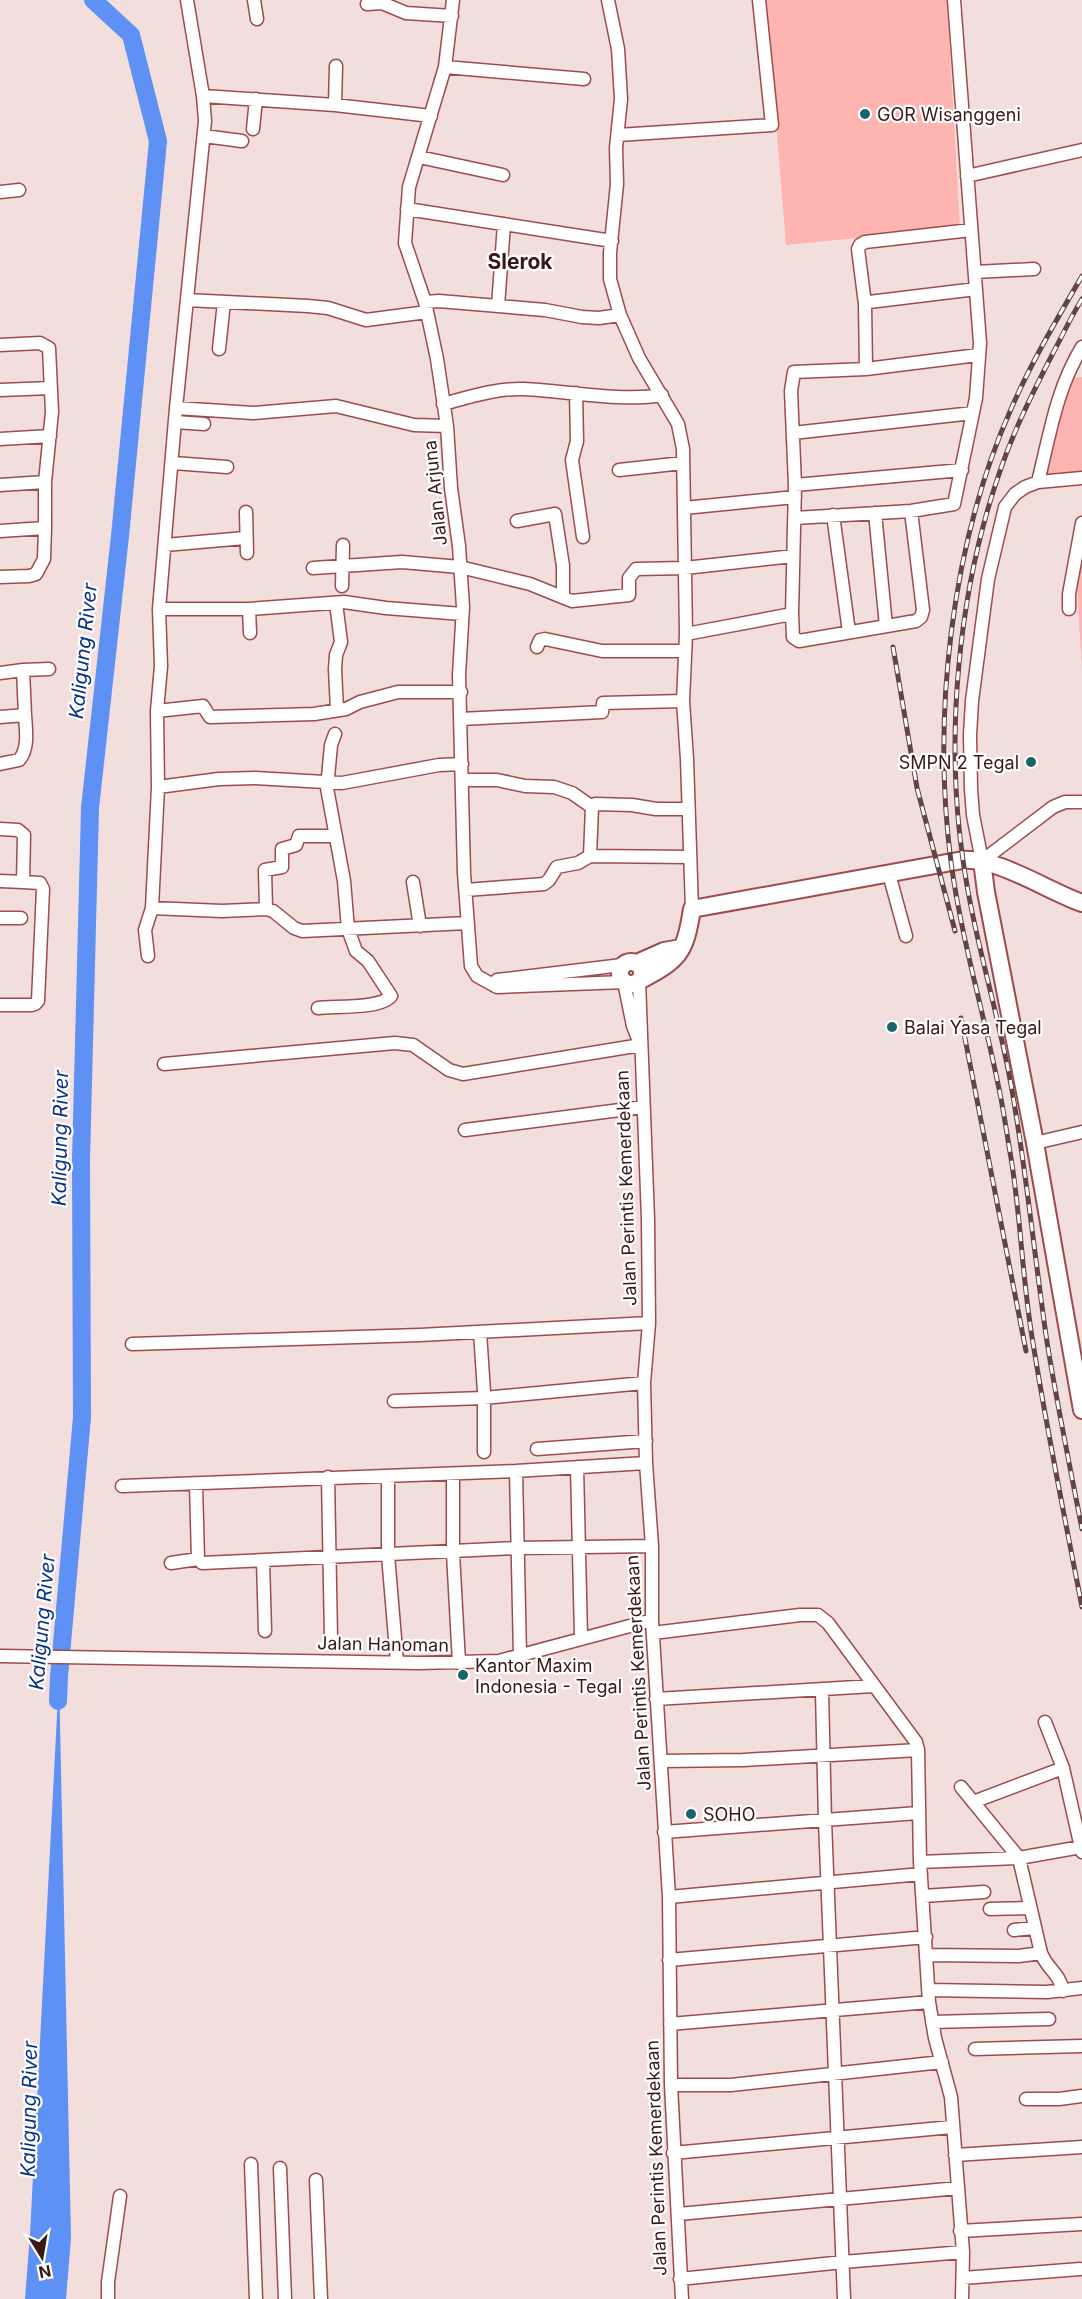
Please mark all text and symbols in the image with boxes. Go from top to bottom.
place label: GOR Wisanggeni [877,104,1021,125]
marker: GOR Wisanggeni [858,107,872,121]
district label: Slerok [487,249,553,274]
street label: Jalan Arjuna [419,439,451,547]
water label: Kaligung River [64,582,102,720]
place label: SMPN 2 Tegal [899,752,1019,773]
marker: SMPN 2 Tegal [1024,755,1038,769]
place label: Balai Yasa Tegal [904,1017,1042,1038]
marker: Balai Yasa Tegal [885,1020,899,1034]
water label: Kaligung River [47,1069,73,1206]
street label: Jalan Perintis Kemerdekaan [611,1070,641,1306]
water label: Kaligung River [24,1553,60,1691]
street label: Jalan Perintis Kemerdekaan [621,1555,655,1791]
street label: Jalan Hanoman [317,1632,449,1656]
place label: Kantor Maxim Indonesia - Tegal [475,1655,622,1697]
marker: Kantor Maxim Indonesia - Tegal [456,1668,470,1682]
place label: SOHO [703,1804,755,1825]
marker: SOHO [684,1807,698,1821]
water label: Kaligung River [16,2040,42,2177]
street label: Jalan Perintis Kemerdekaan [641,2040,671,2276]
north arrow [12,2227,72,2287]
text: N [37,2261,53,2283]

